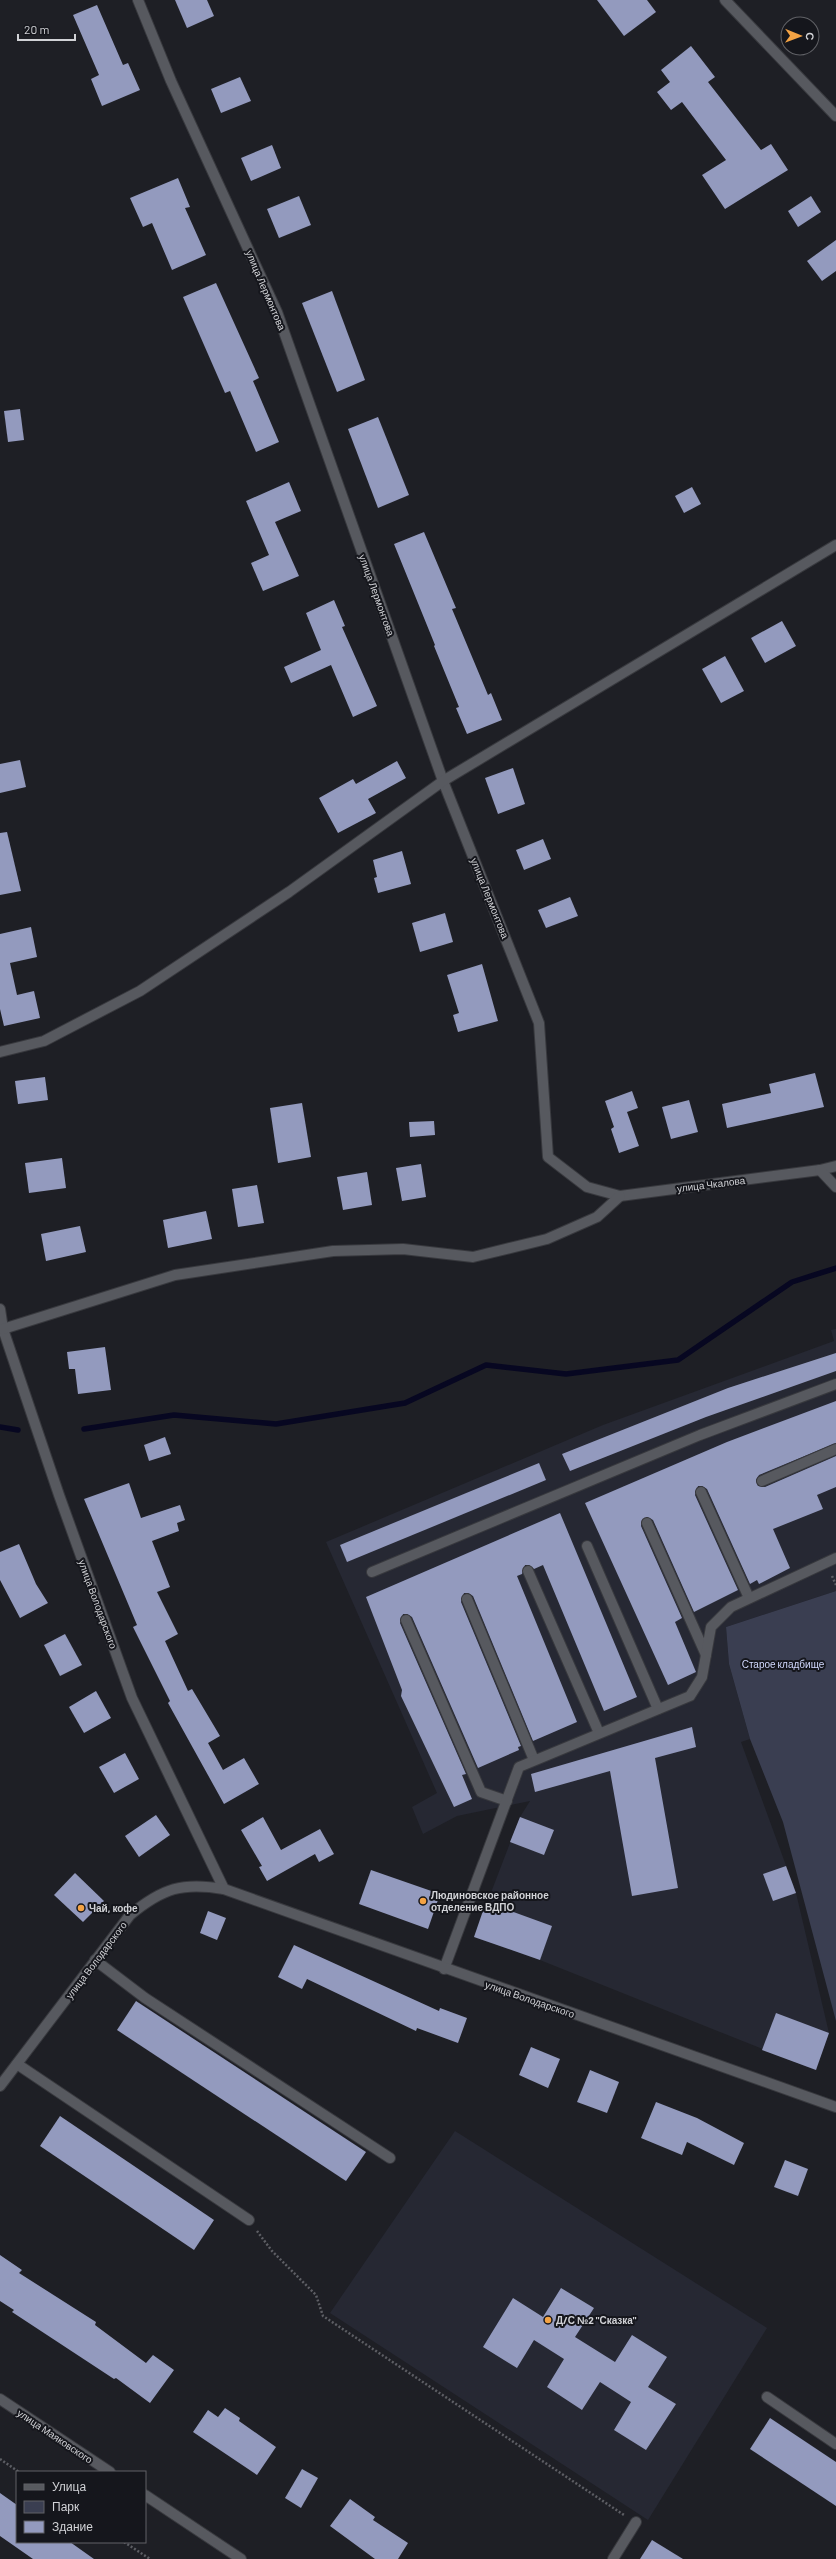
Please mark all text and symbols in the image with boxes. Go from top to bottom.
scale bar [18,16,75,42]
north arrow [780,16,820,56]
text: 20 m [24,22,50,36]
text: С [804,32,817,40]
street label: улица Лермонтова [244,248,288,332]
street label: улица Лермонтова [357,553,397,638]
street label: улица Лермонтова [468,856,512,940]
street label: улица Чкалова [676,1174,746,1194]
street label: улица Володарского [76,1558,120,1651]
park label: Старое кладбище [742,1658,825,1670]
place label: Людиновское районное отделение ВДПО [431,1889,549,1913]
marker: Людиновское районное отделение ВДПО [418,1896,428,1906]
place label: Чай, кофе [89,1902,138,1914]
marker: Чай, кофе [76,1903,86,1913]
street label: улица Володарского [63,1919,129,2001]
street label: улица Володарского [484,1978,577,2020]
place label: Д/С №2 "Сказка" [556,2314,637,2326]
marker: Д/С №2 "Сказка" [543,2315,553,2325]
street label: улица Маяковского [15,2406,95,2466]
legend [16,2471,146,2543]
text: Улица [52,2479,86,2494]
text: Парк [52,2499,80,2514]
text: Здание [52,2519,93,2534]

